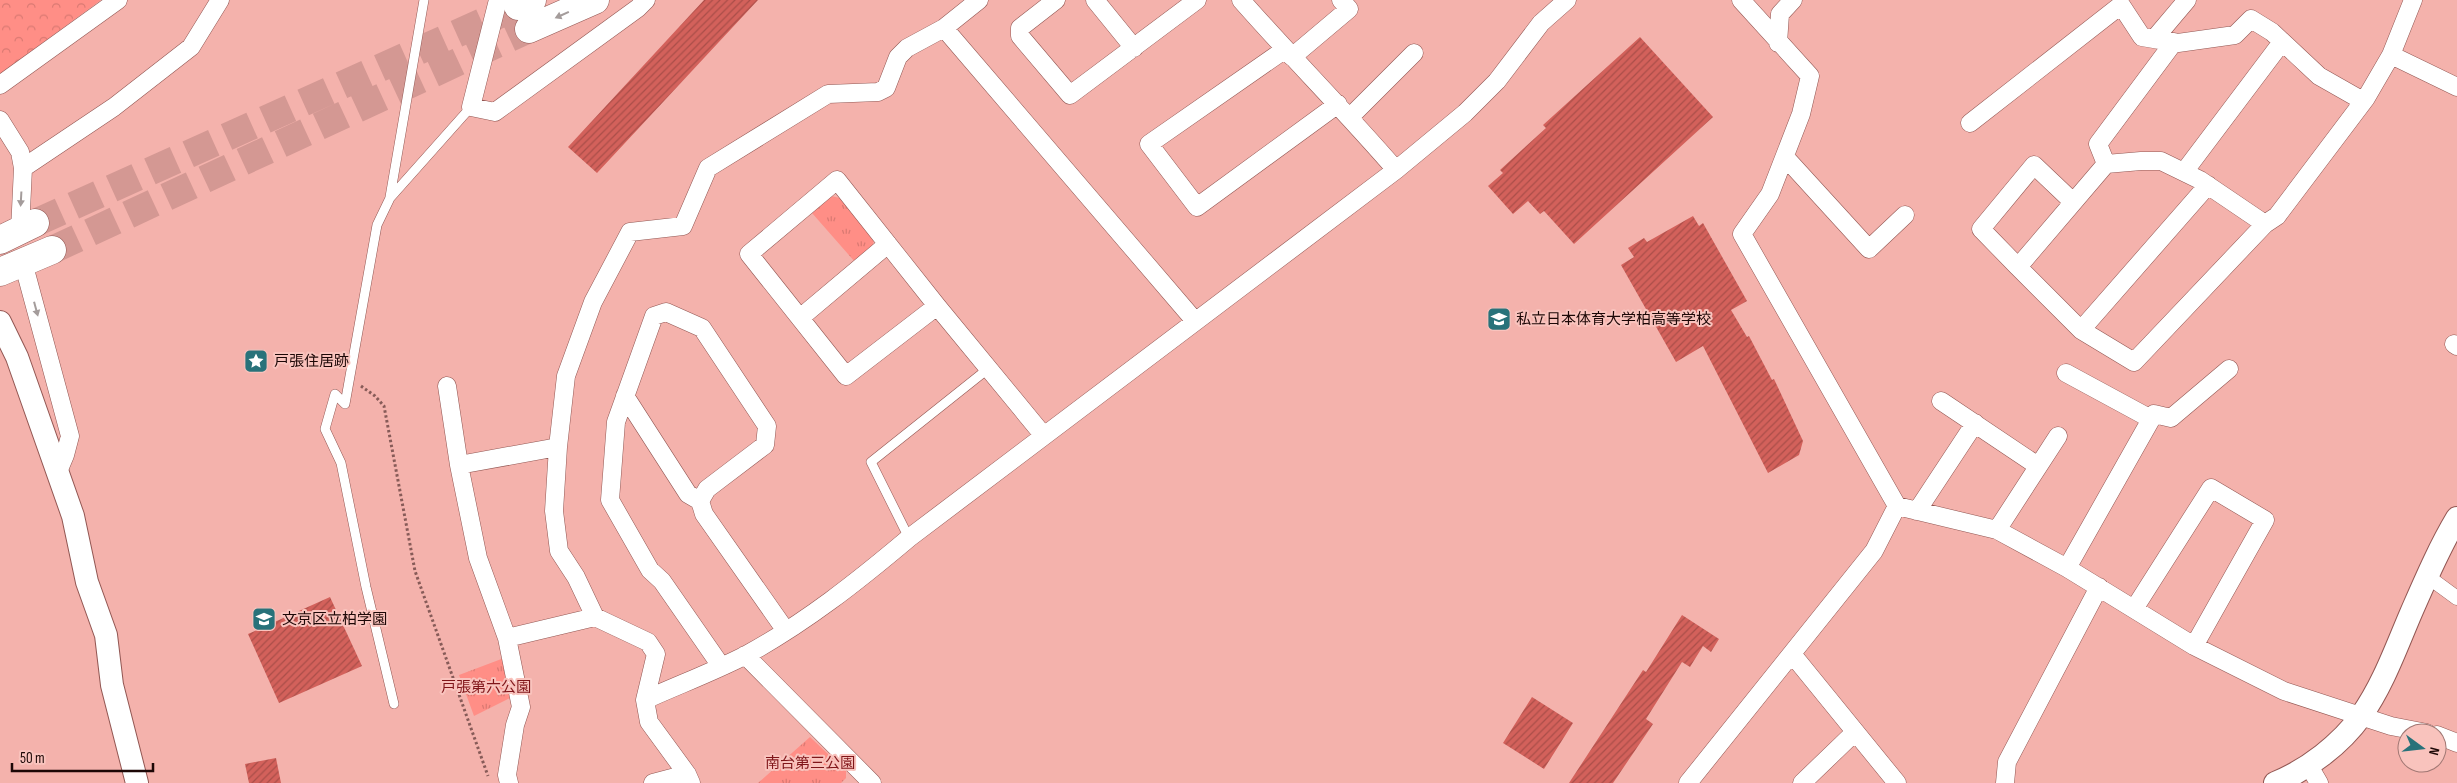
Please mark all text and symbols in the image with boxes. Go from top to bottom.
one-way arrow [555,11,569,19]
one-way arrow [17,191,25,207]
one-way arrow [32,301,40,317]
school or university icon: 私立日本体育大学柏高等学校 [1486,306,1512,332]
place label: 私立日本体育大学柏高等学校 [1516,310,1711,329]
place icon: 戸張住居跡 [243,348,269,374]
place label: 戸張住居跡 [274,352,349,371]
school or university icon: 文京区立柏学園 [251,606,277,632]
place label: 文京区立柏学園 [282,610,387,629]
park label: 戸張第六公園 [441,678,531,697]
north arrow [2397,723,2447,773]
scale bar [12,740,154,772]
text: N [2425,745,2443,757]
text: 50 m [20,749,45,768]
park label: 南台第三公園 [765,754,855,773]

